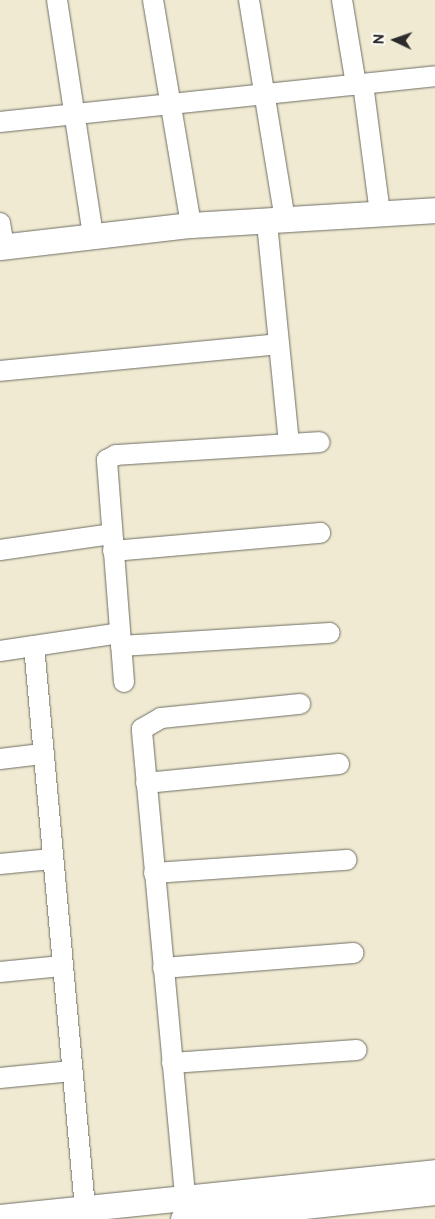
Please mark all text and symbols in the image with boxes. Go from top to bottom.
north arrow [370,15,420,65]
text: N [371,34,388,45]

